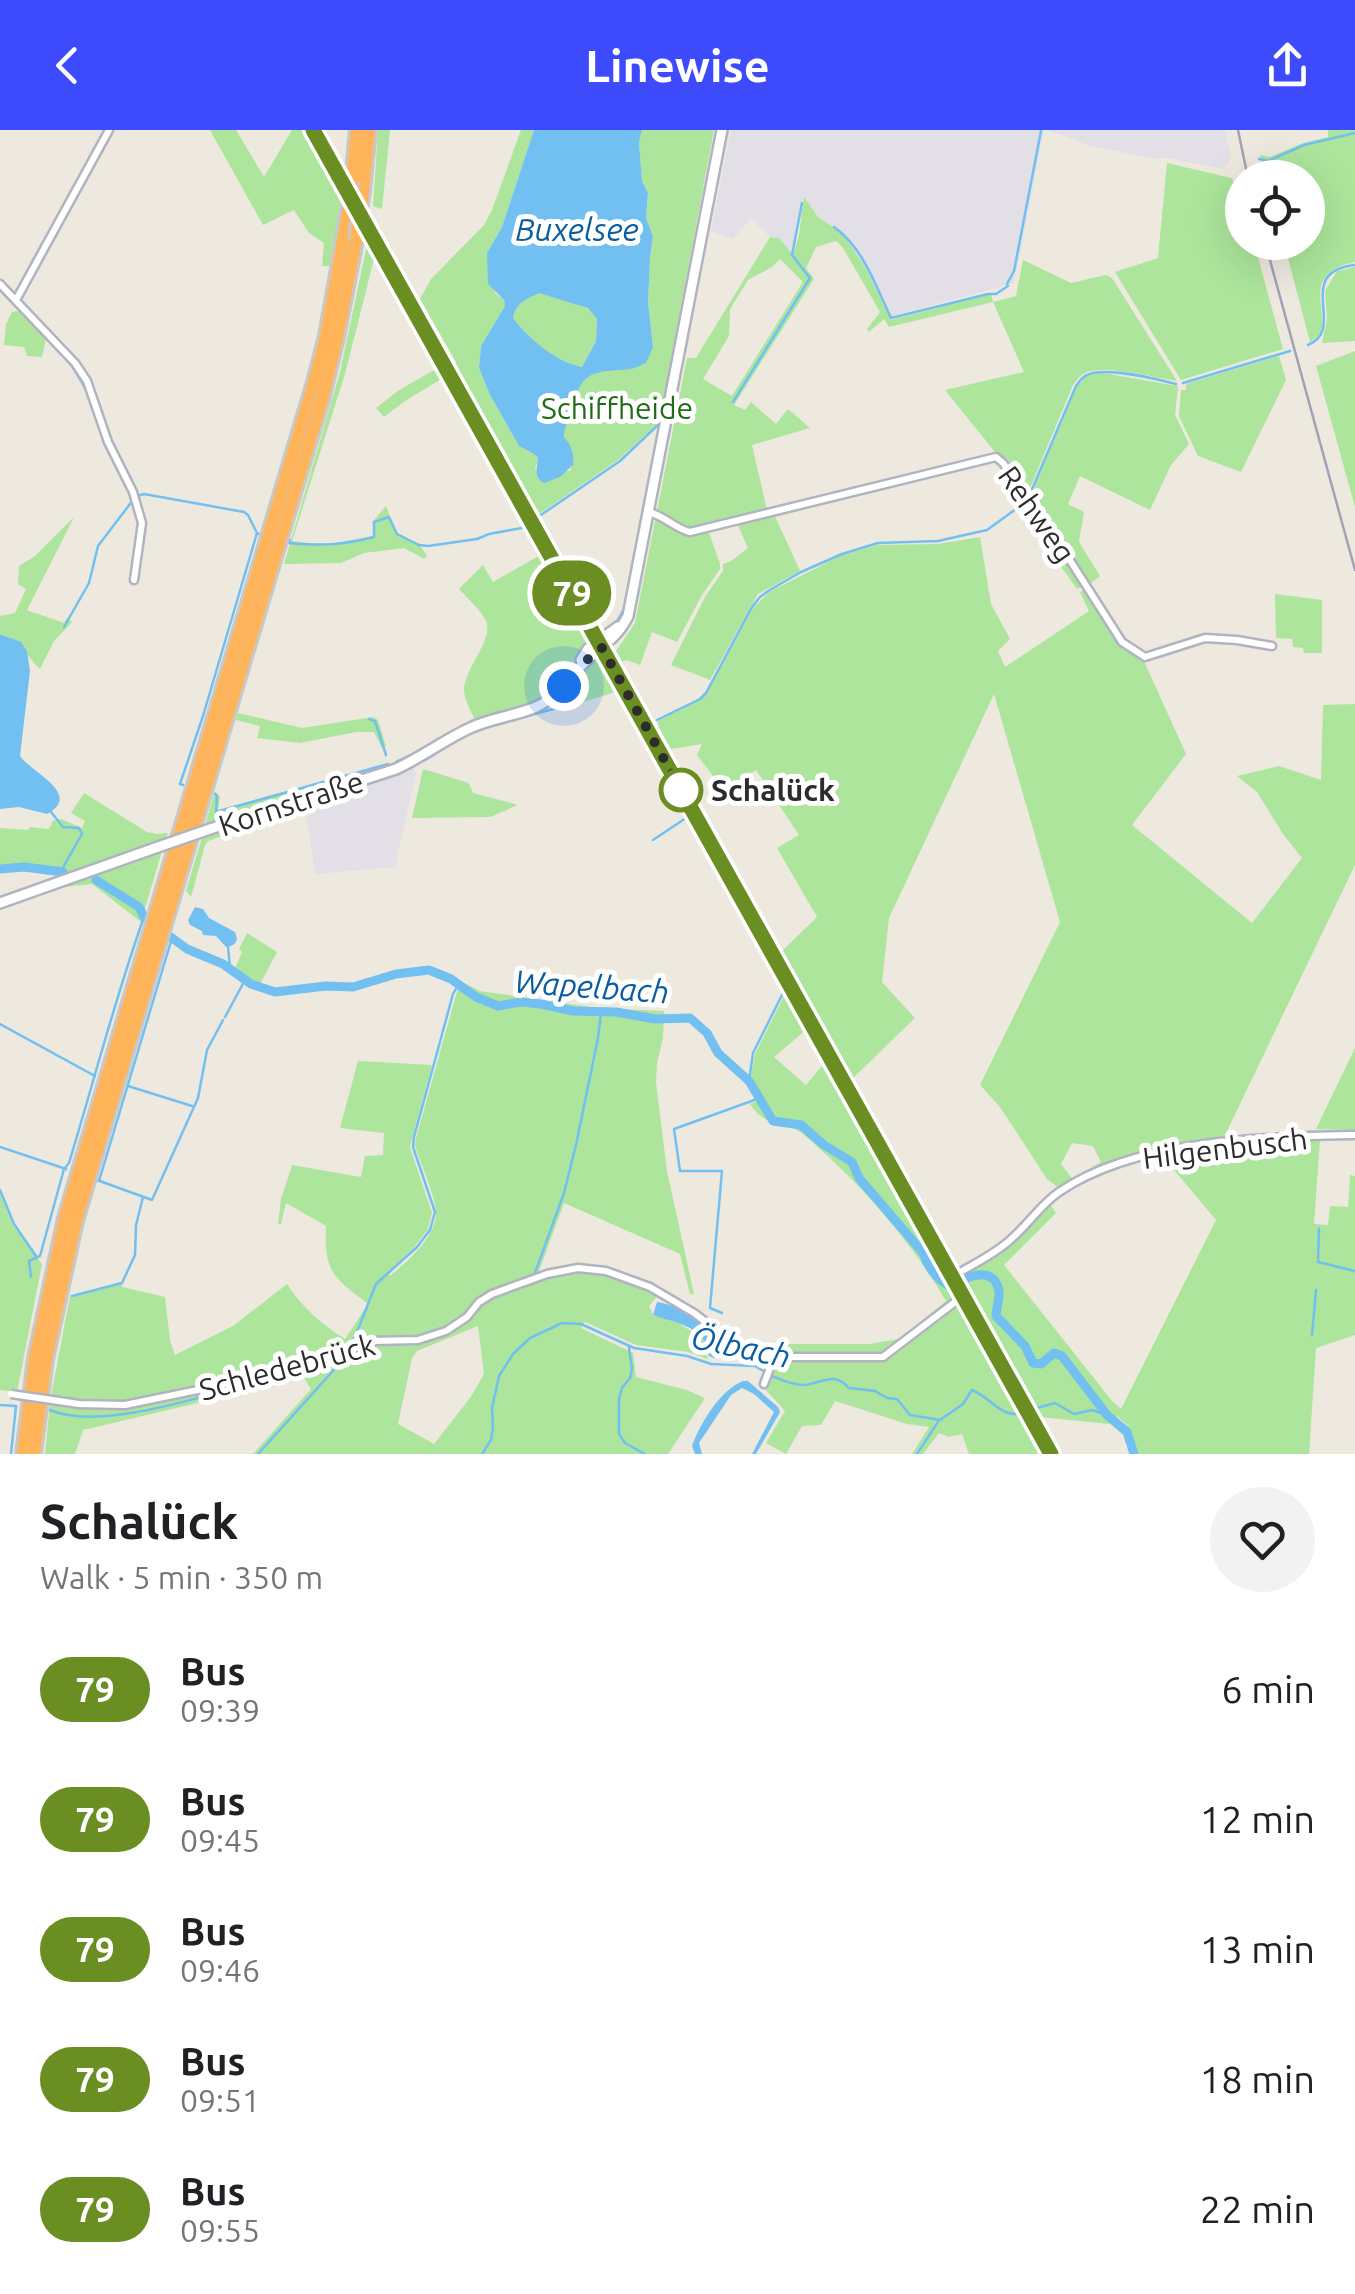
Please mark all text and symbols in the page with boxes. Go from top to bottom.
icon: back [40,38,95,93]
icon: share [1260,38,1315,93]
text: Linewise [585,40,770,91]
map controls [1225,160,1325,260]
button: locate [1225,160,1325,260]
water label: Buxelsee [515,211,639,247]
park label: Schiffheide [541,391,693,425]
street label: Rehweg [992,459,1082,569]
line badge: 79 [527,560,617,626]
text: 79 [552,573,592,613]
your location [539,661,589,711]
street label: Kornstraße [214,764,368,842]
marker: Schalück [660,769,702,811]
place label: Schalück [711,773,835,807]
water label: Wapelbach [514,963,670,1009]
street label: Hilgenbusch [1141,1121,1309,1175]
water label: Ölbach [688,1318,794,1374]
street label: Schledebrück [195,1327,379,1407]
button: heart [1210,1487,1315,1592]
text: Schalück [40,1494,238,1548]
text: Walk · 5 min · 350 m [40,1559,323,1595]
text: Bus [180,1650,245,1692]
text: 6 min [1221,1668,1315,1710]
text: 79 [75,1669,115,1709]
text: 09:39 [180,1692,260,1728]
text: Bus [180,1780,245,1822]
text: 12 min [1200,1798,1315,1840]
text: 79 [75,1799,115,1839]
text: 09:45 [180,1822,260,1858]
text: Bus [180,1910,245,1952]
text: 13 min [1200,1928,1315,1970]
text: 79 [75,1929,115,1969]
text: 09:46 [180,1952,260,1988]
text: Bus [180,2040,245,2082]
text: 18 min [1200,2058,1315,2100]
text: 79 [75,2059,115,2099]
text: 09:51 [180,2082,260,2118]
text: Bus [180,2170,245,2212]
text: 22 min [1200,2188,1315,2230]
text: 79 [75,2189,115,2229]
text: 09:55 [180,2212,260,2248]

